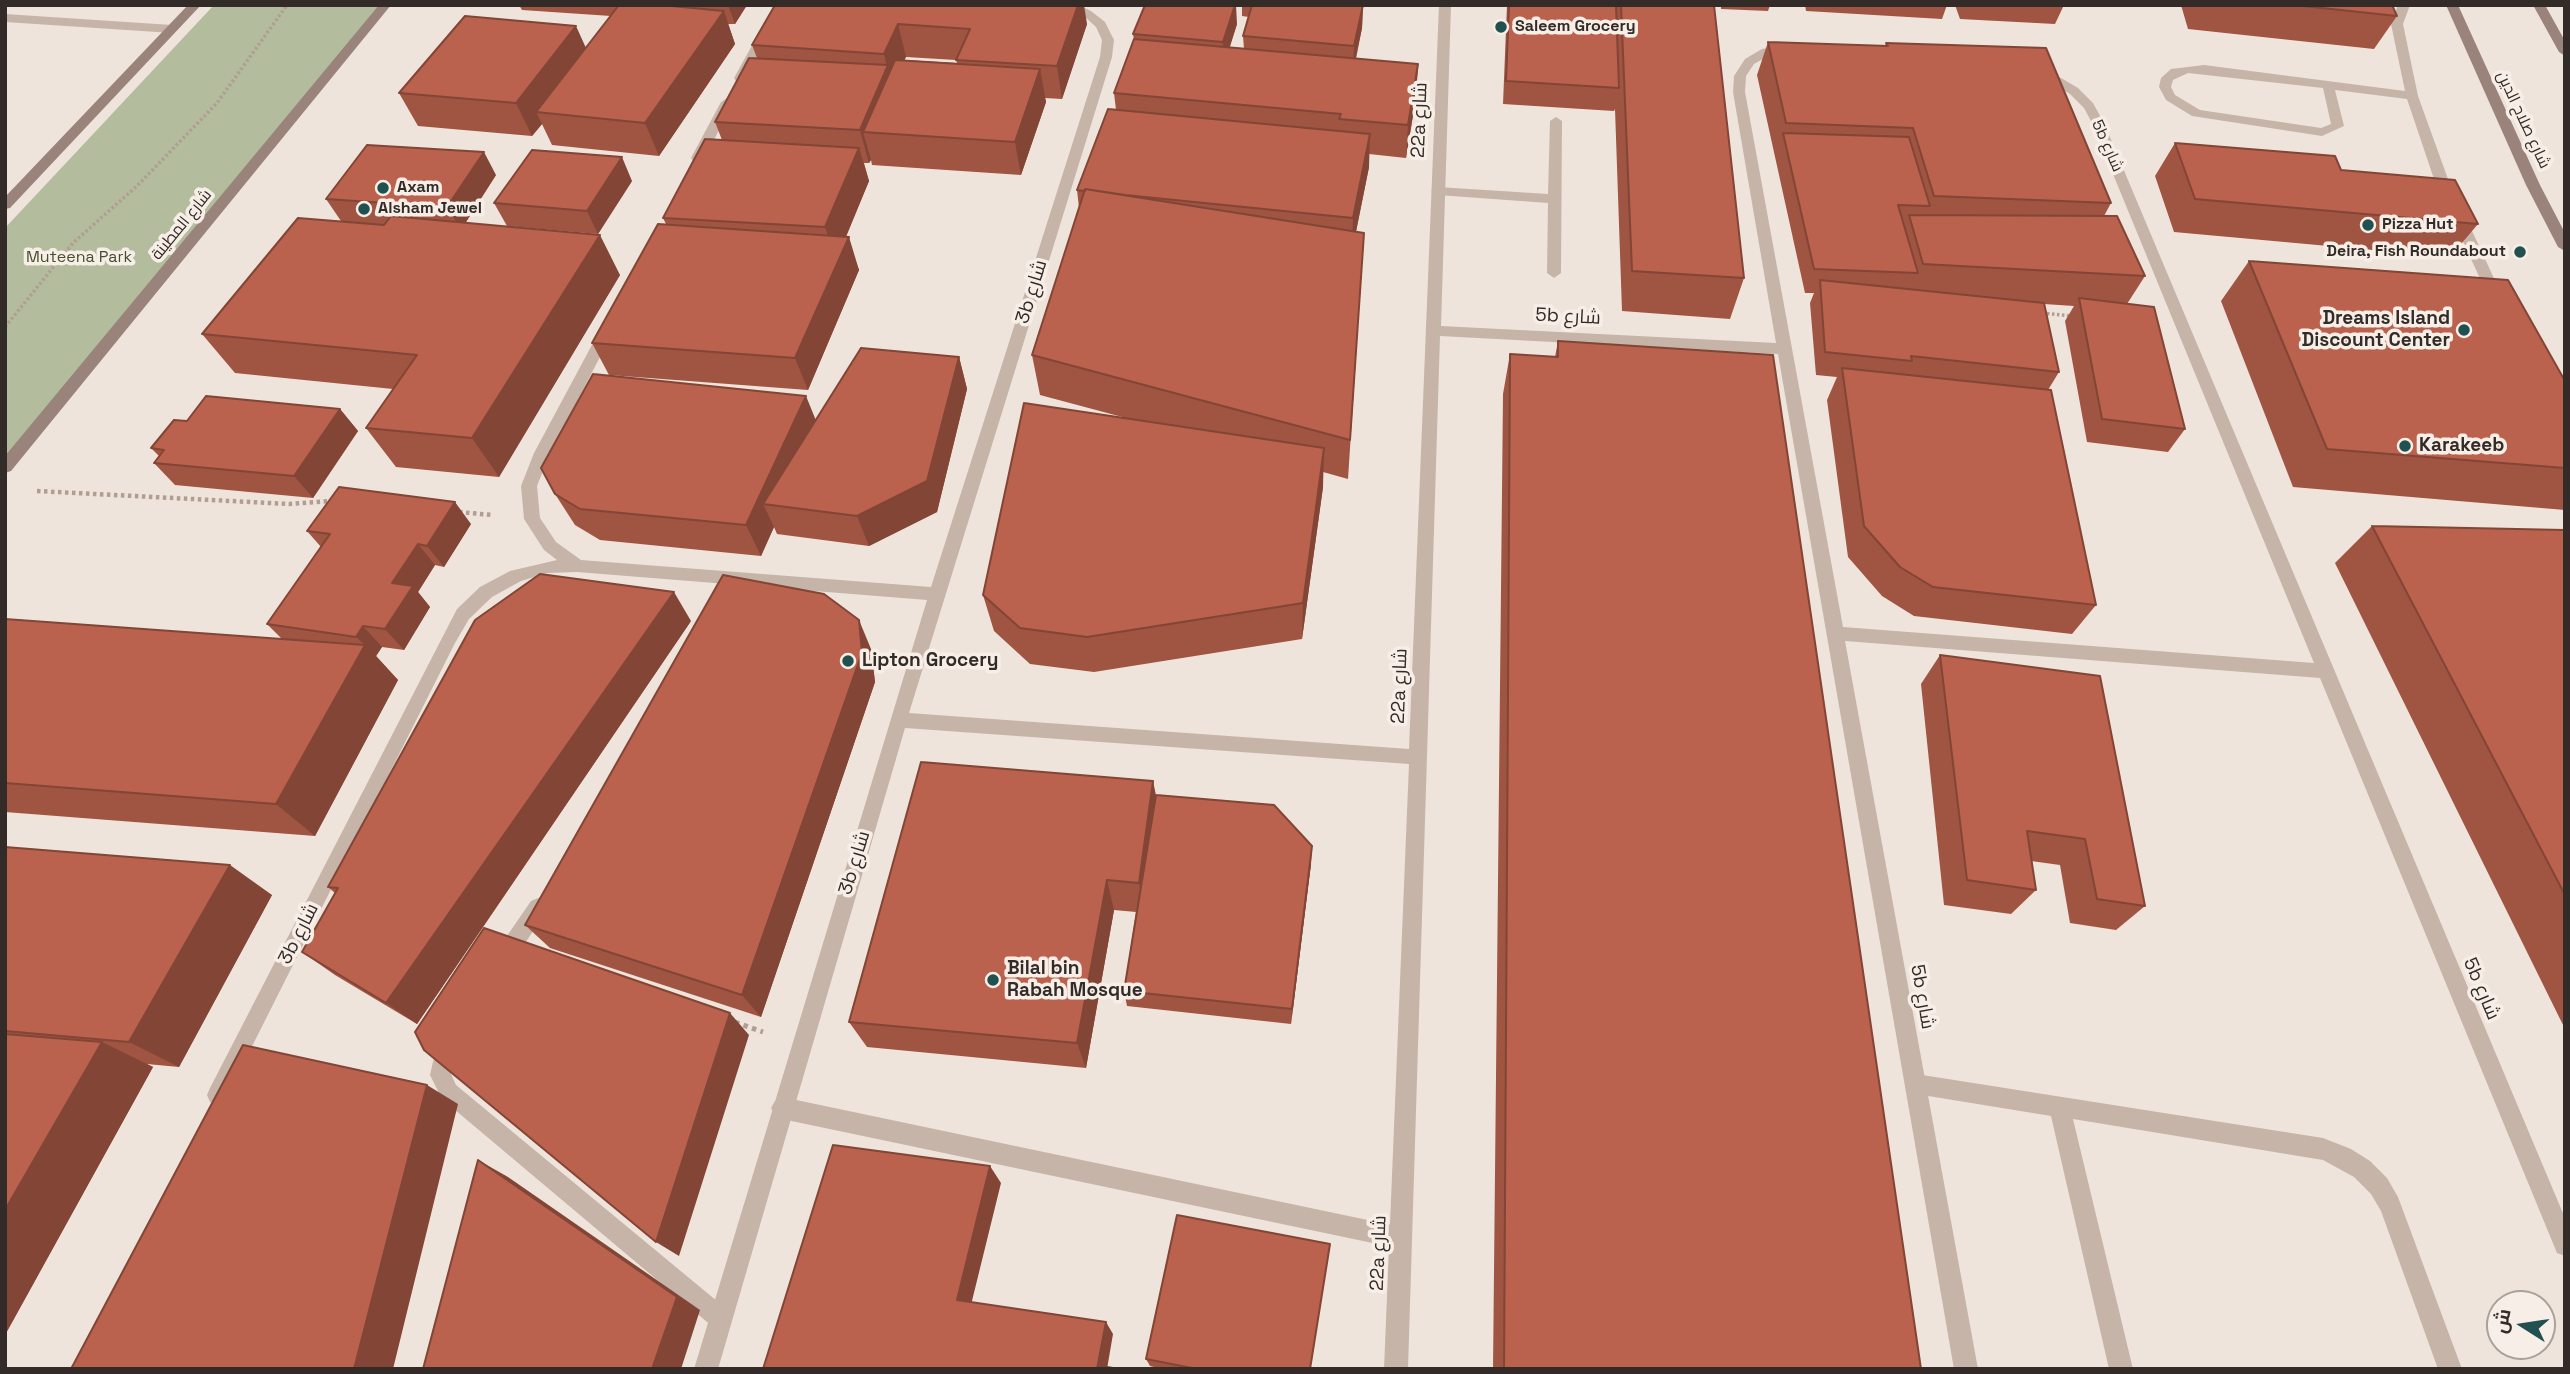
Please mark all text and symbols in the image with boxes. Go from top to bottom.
place label: Saleem Grocery [1515,17,1636,37]
marker: Saleem Grocery [1493,19,1509,35]
street label: شارع صلاح الدين [2492,68,2554,172]
street label: 22a شارع [1407,82,1433,158]
street label: 5b شارع [2087,117,2127,175]
place label: Axam [397,178,439,198]
marker: Axam [375,180,391,196]
street label: شارع المطينة [148,186,216,264]
place label: Alsham Jewel [378,199,482,219]
marker: Alsham Jewel [356,201,372,217]
place label: Pizza Hut [2382,215,2453,235]
marker: Pizza Hut [2360,217,2376,233]
place label: Deira, Fish Roundabout [2326,242,2506,262]
marker: Deira, Fish Roundabout [2512,244,2528,260]
park label: Muteena Park [26,248,132,268]
street label: 3b شارع [1012,257,1052,327]
street label: 5b شارع [1535,304,1601,330]
place label: Dreams Island Discount Center [2301,308,2450,352]
marker: Dreams Island Discount Center [2456,322,2472,338]
place label: Karakeeb [2419,435,2504,457]
marker: Karakeeb [2397,438,2413,454]
street label: 22a شارع [1387,648,1413,724]
place label: Lipton Grocery [862,650,998,672]
marker: Lipton Grocery [840,653,856,669]
street label: 3b شارع [835,828,875,898]
street label: 3b شارع [274,900,324,968]
street label: 5b شارع [2458,954,2504,1024]
place label: Bilal bin Rabah Mosque [1007,958,1143,1002]
street label: 5b شارع [1905,963,1939,1031]
marker: Bilal bin Rabah Mosque [985,972,1001,988]
street label: 22a شارع [1366,1215,1392,1291]
north arrow [2486,1290,2556,1360]
text: ش [2487,1306,2517,1335]

